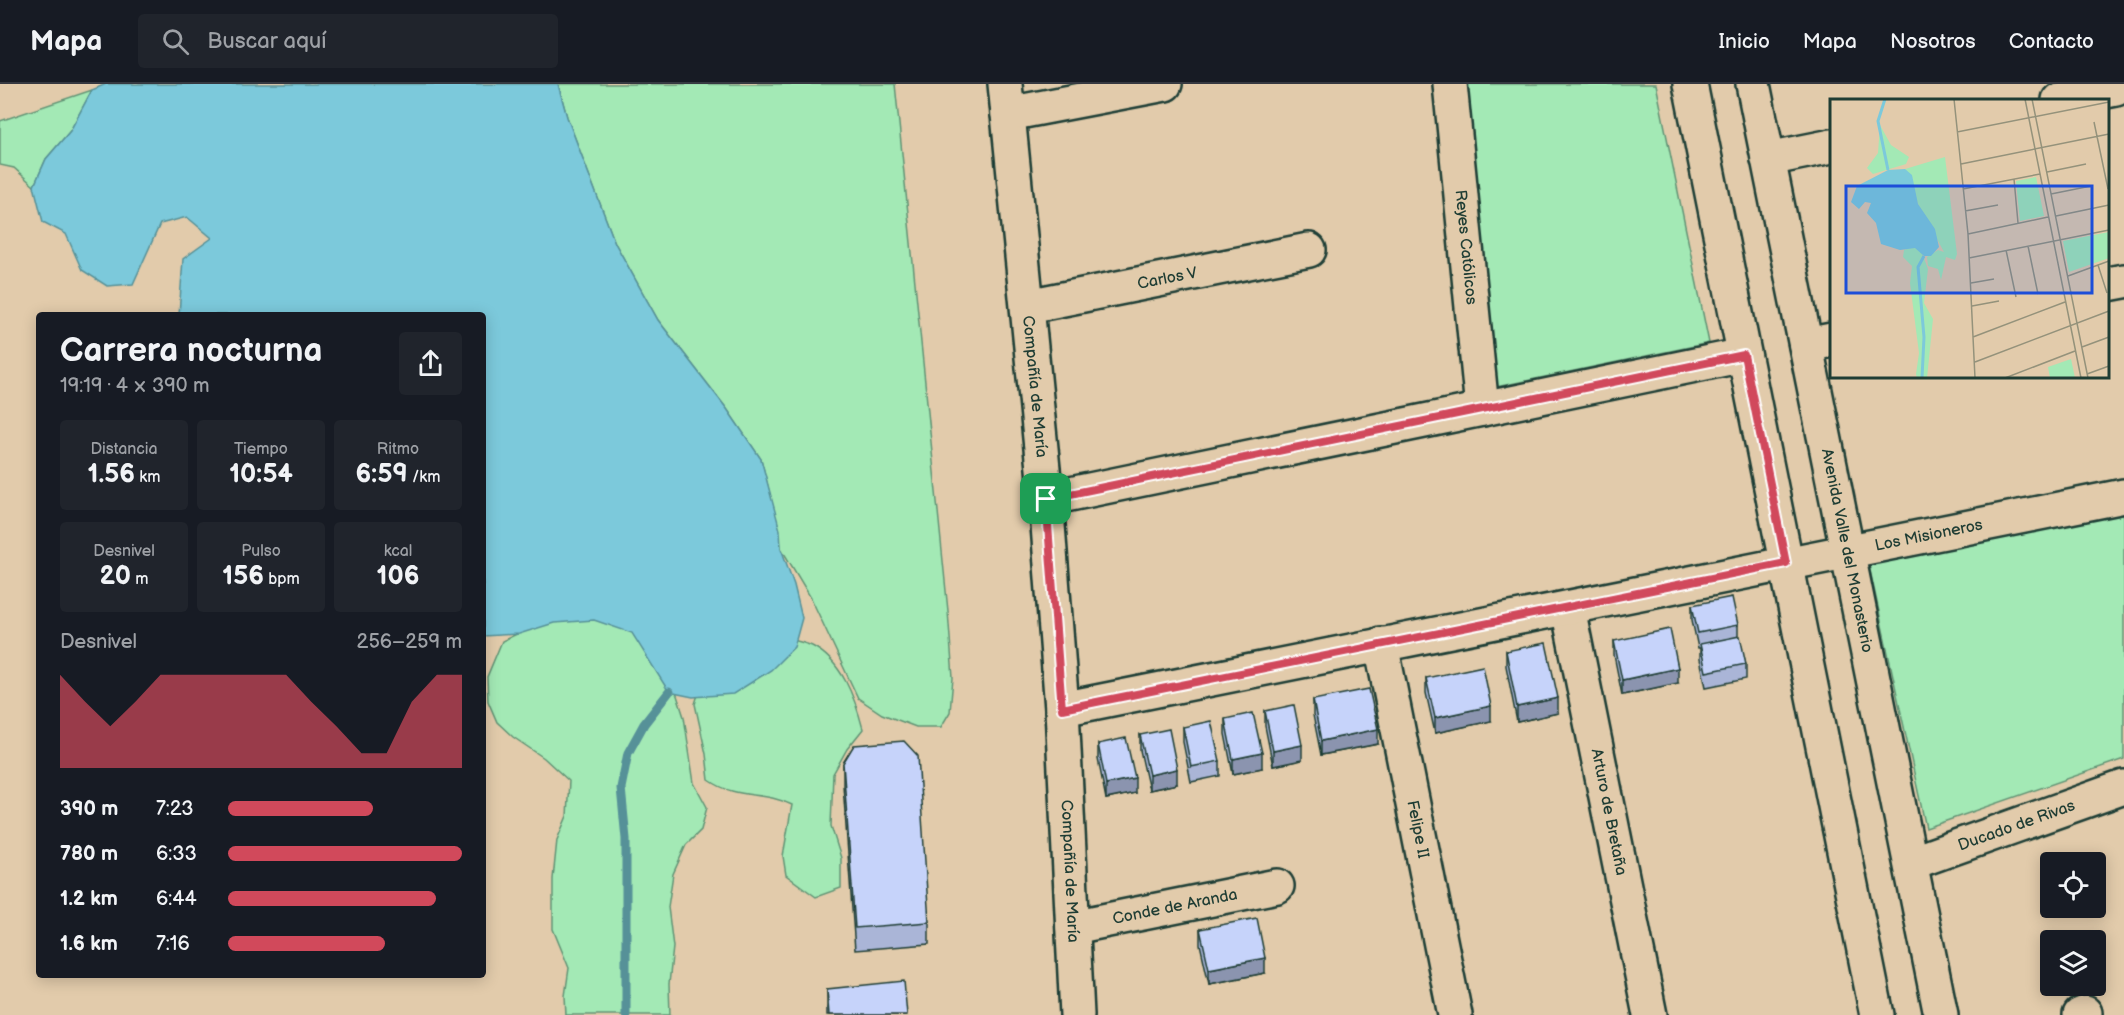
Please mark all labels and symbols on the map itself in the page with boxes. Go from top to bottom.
inset map [1830,99,2109,378]
street label: Reyes Católicos [1451,189,1481,306]
street label: Carlos V [1136,263,1199,293]
street label: Compañía de María [1018,315,1051,459]
street label: Avenida Valle del Monasterio [1817,447,1877,654]
pin [1020,473,1071,524]
street label: Los Misioneros [1873,515,1984,555]
street label: Arturo de Bretaña [1587,747,1631,877]
street label: Ducado de Rivas [1955,796,2078,855]
street label: Compañía de María [1057,799,1083,943]
street label: Felipe II [1403,799,1433,860]
street label: Conde de Aranda [1111,885,1239,928]

